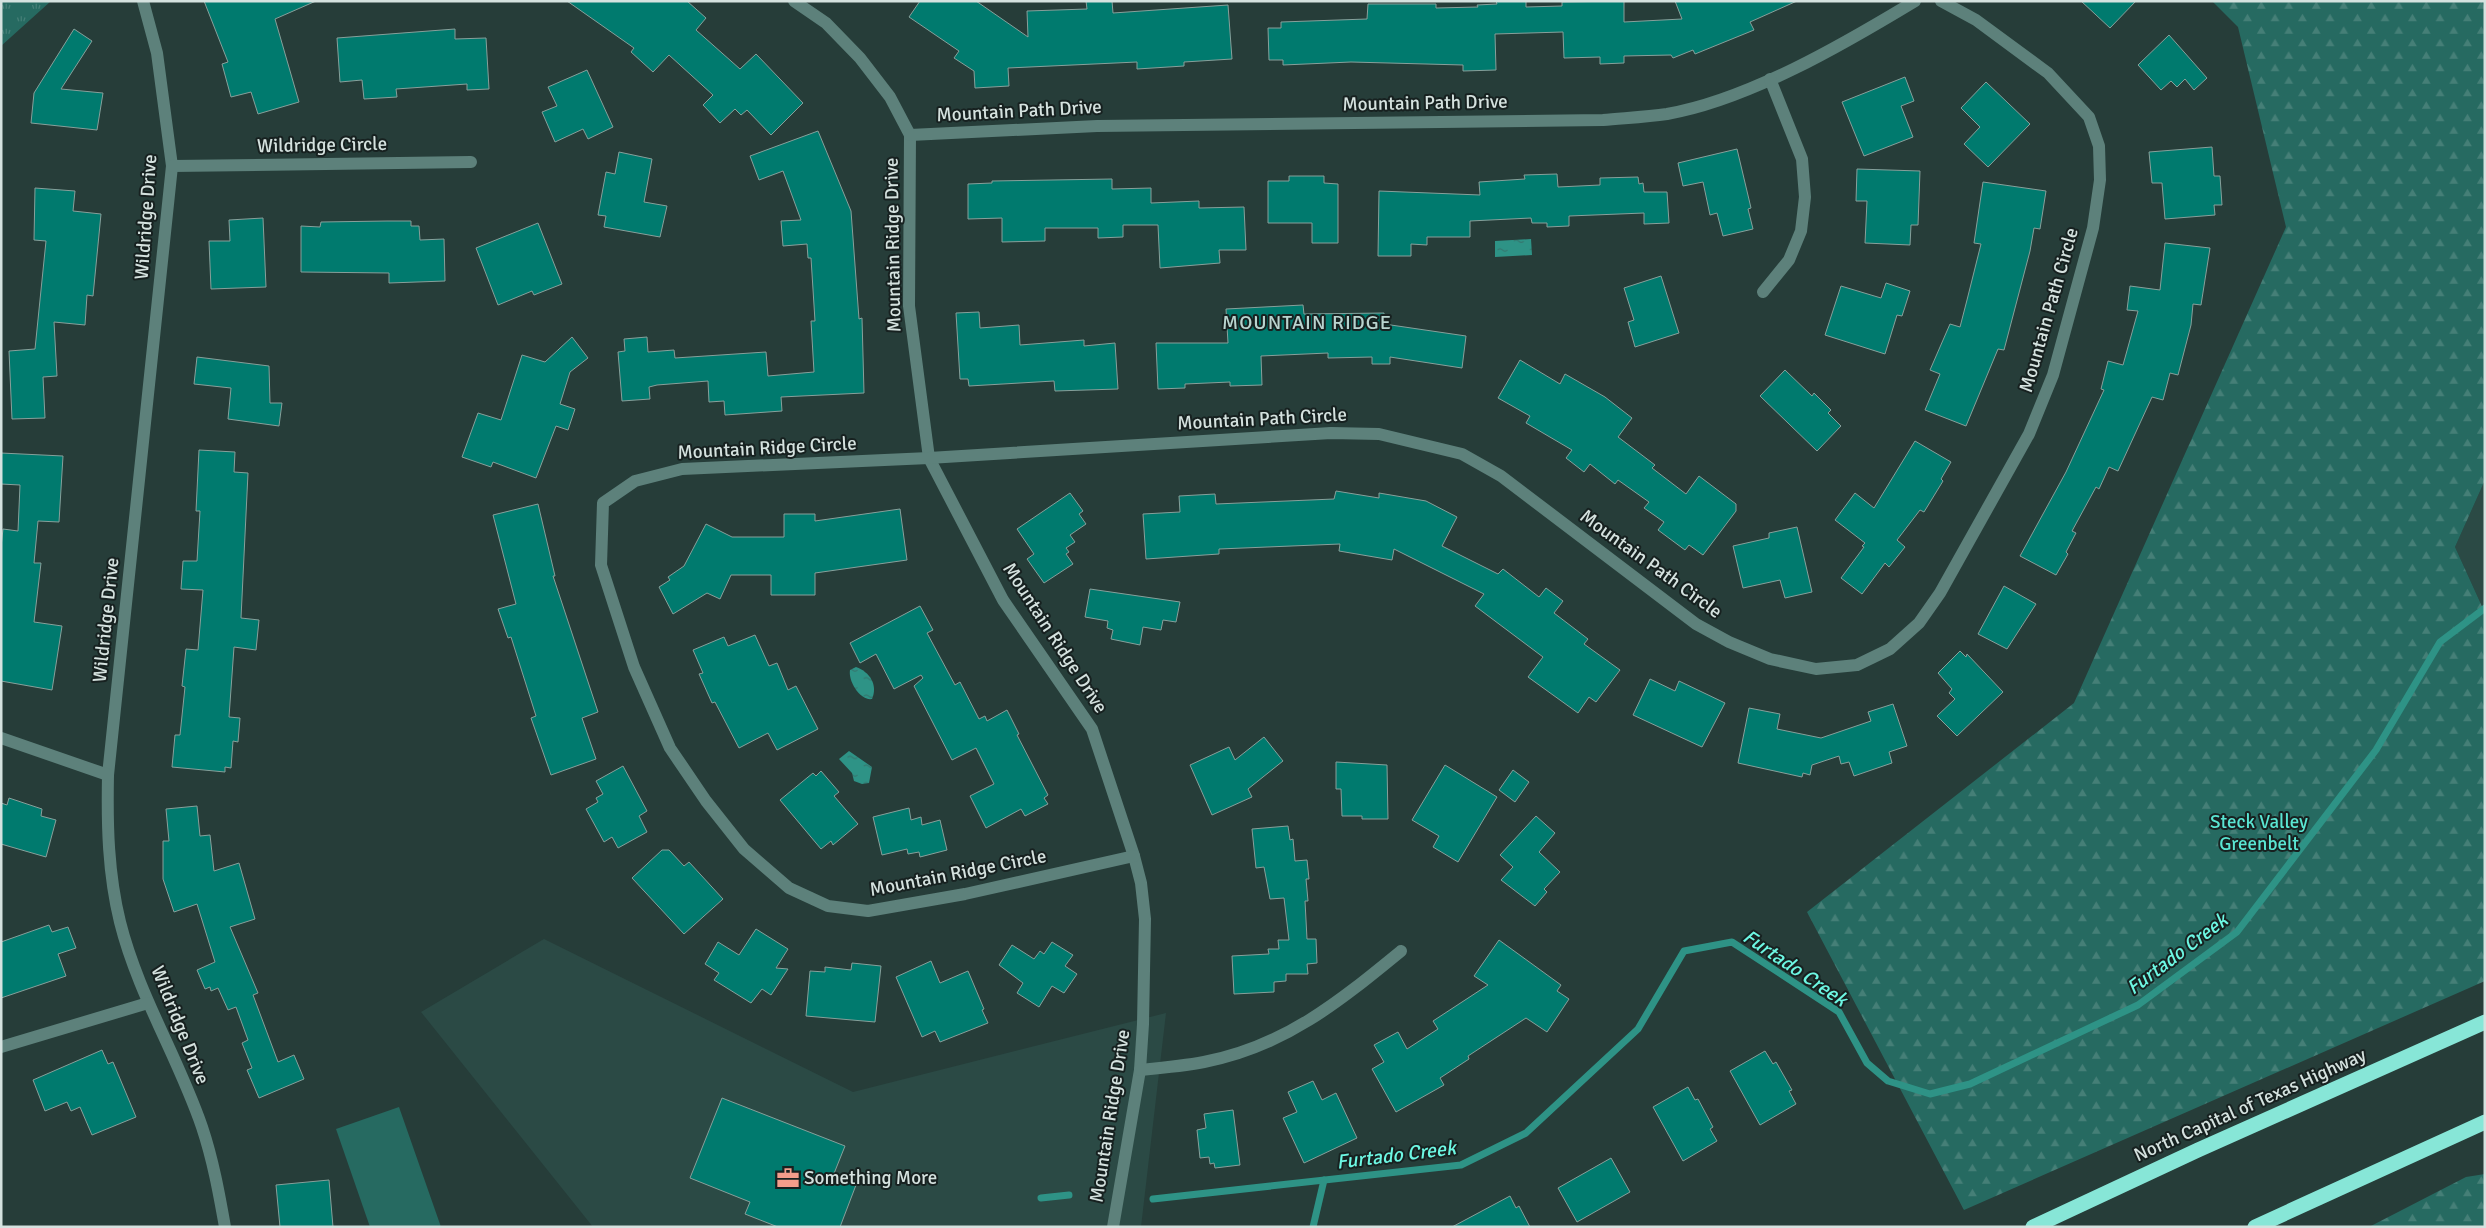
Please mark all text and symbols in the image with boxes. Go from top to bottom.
street label: Mountain Path Drive [1342,90,1508,116]
street label: Mountain Path Drive [936,95,1102,127]
street label: Wildridge Circle [257,132,387,158]
street label: Wildridge Drive [130,154,162,280]
street label: Mountain Ridge Drive [879,157,907,333]
street label: Mountain Path Circle [2014,225,2084,395]
district label: MOUNTAIN RIDGE [1222,310,1392,335]
street label: Mountain Path Circle [1176,403,1348,435]
street label: Mountain Ridge Circle [677,431,857,465]
street label: Mountain Path Circle [1575,504,1727,624]
street label: Wildridge Drive [88,556,124,684]
street label: Mountain Ridge Drive [997,558,1113,718]
park label: Steck Valley Greenbelt [2210,810,2308,856]
street label: Mountain Ridge Circle [868,844,1048,902]
water label: Furtado Creek [2121,907,2234,1000]
water label: Furtado Creek [1738,924,1853,1013]
street label: Wildridge Drive [145,962,215,1088]
street label: Mountain Ridge Drive [1084,1028,1136,1204]
street label: North Capital of Texas Highway [2130,1043,2370,1167]
water label: Furtado Creek [1335,1135,1459,1175]
office icon: Something More [775,1165,801,1191]
place label: Something More [804,1166,937,1190]

